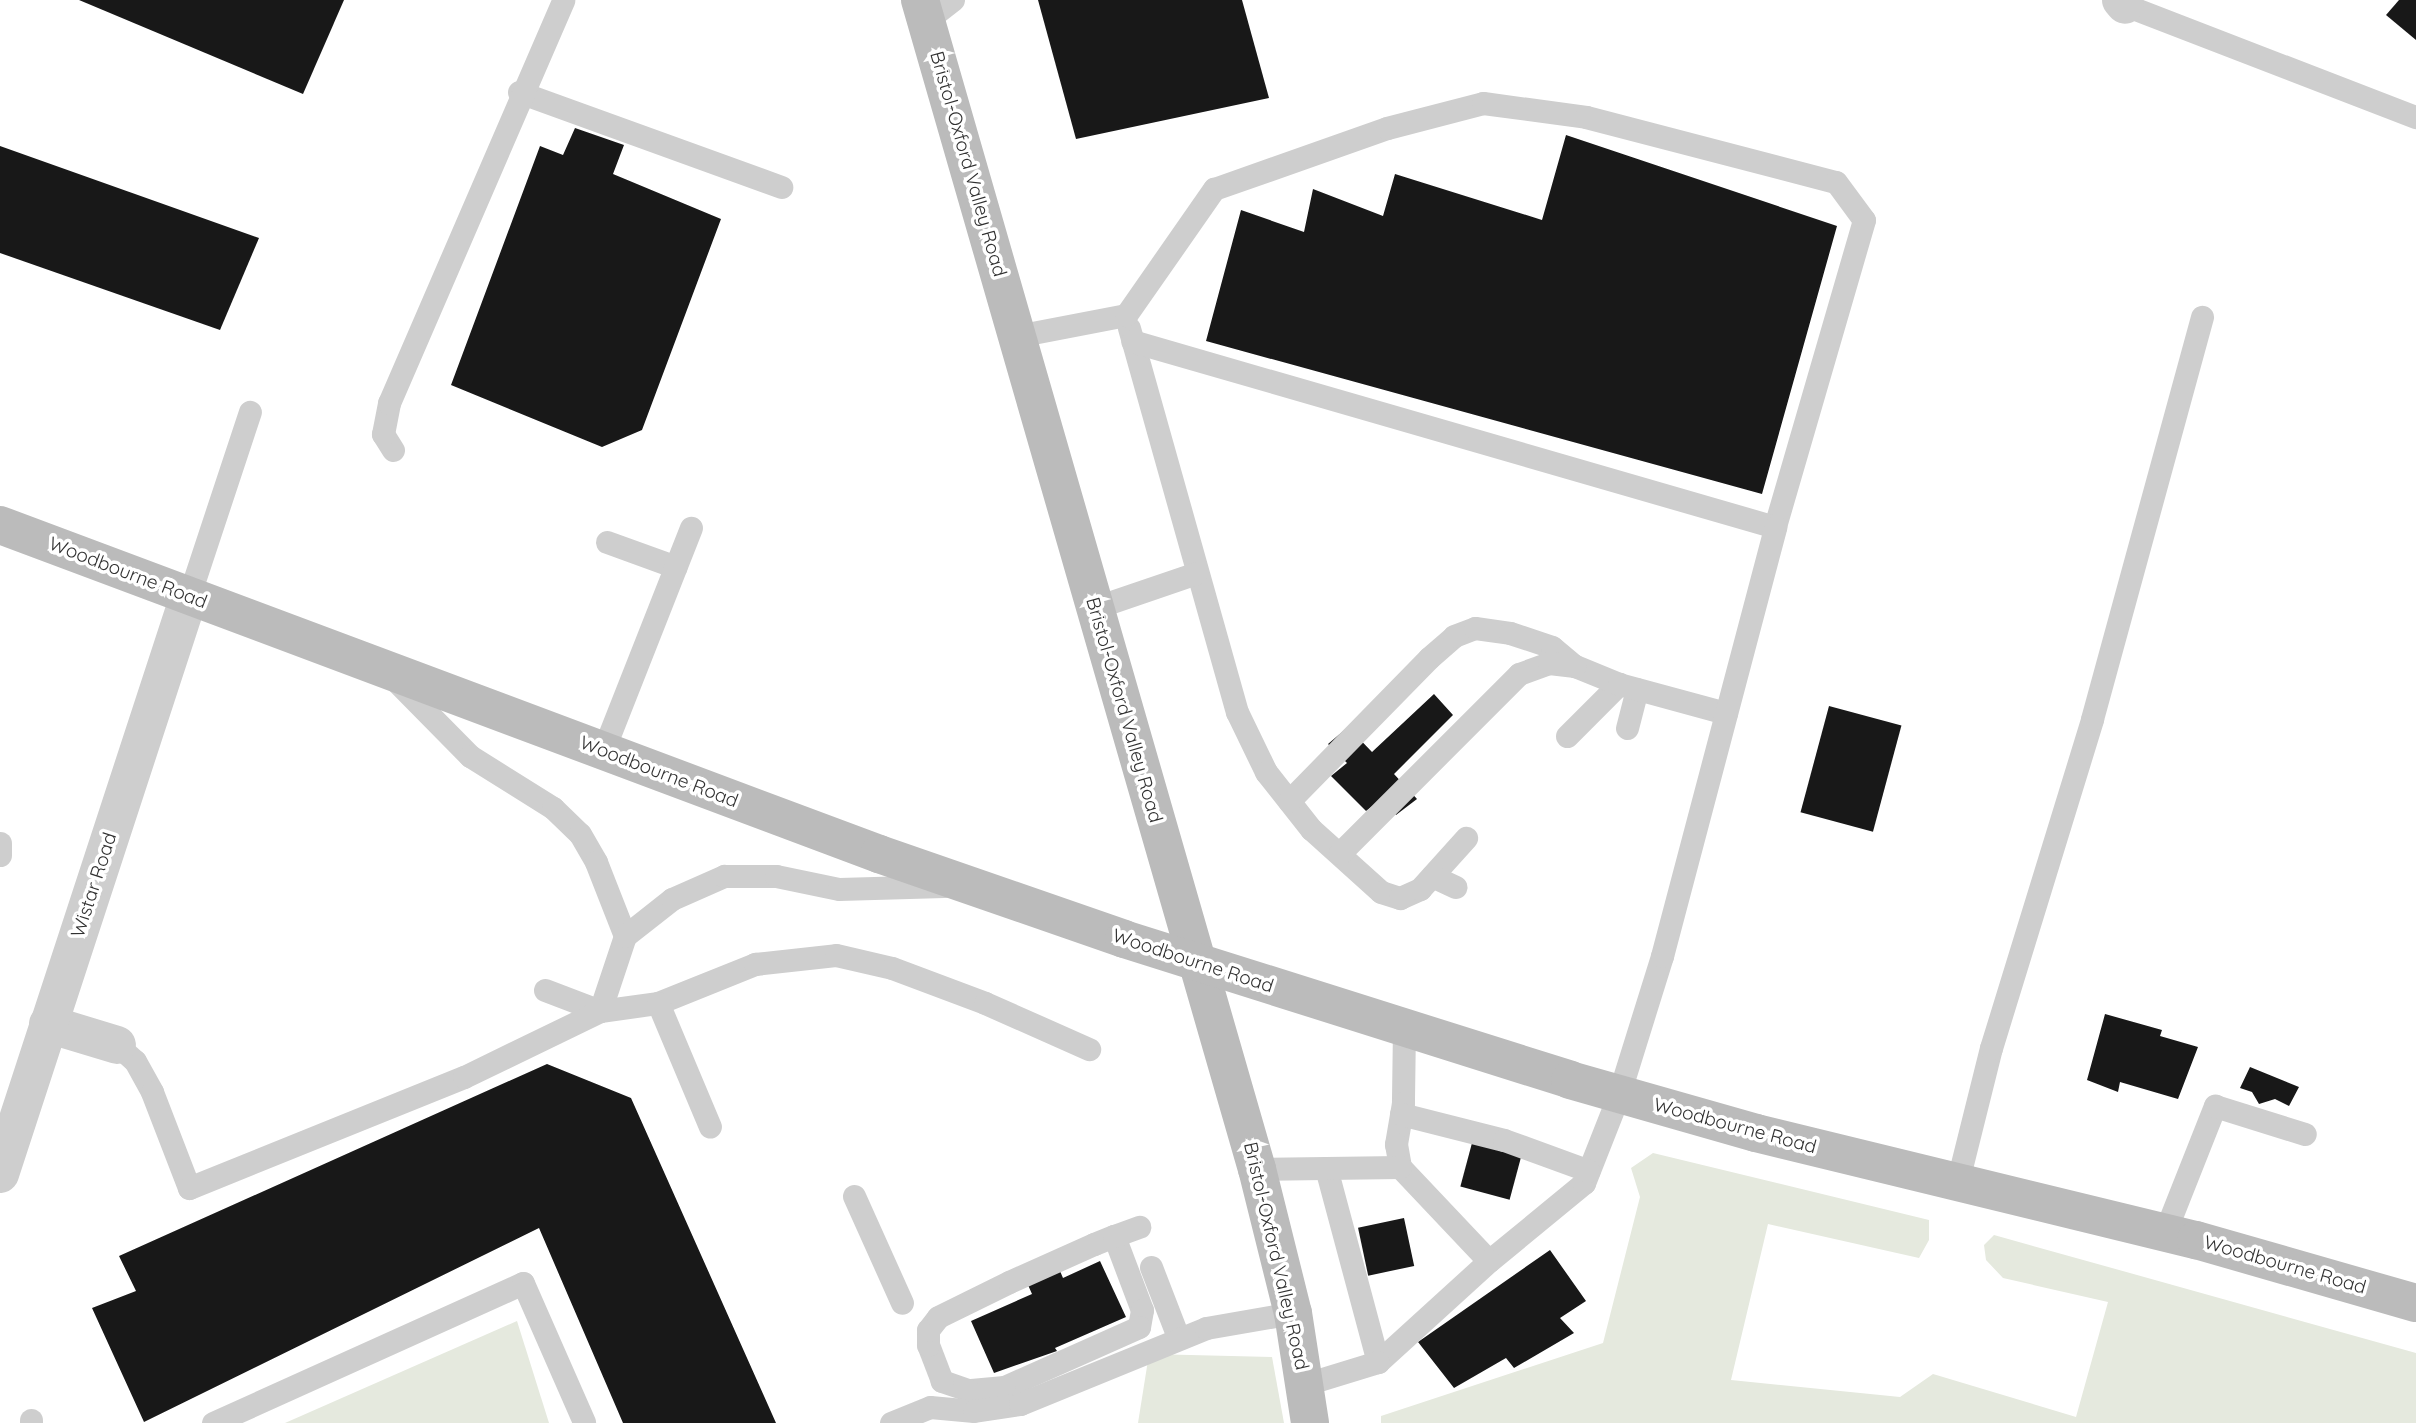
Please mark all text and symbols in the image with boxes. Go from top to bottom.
street label: Bristol-Oxford Valley Road [925,49,1011,279]
street label: Woodbourne Road [46,532,210,614]
street label: Bristol-Oxford Valley Road [1081,595,1167,825]
street label: Woodbourne Road [577,731,741,813]
street label: Wistar Road [66,830,122,940]
street label: Woodbourne Road [1110,924,1276,998]
street label: Woodbourne Road [1651,1093,1819,1159]
street label: Bristol-Oxford Valley Road [1239,1140,1313,1372]
street label: Woodbourne Road [2201,1231,2369,1299]

